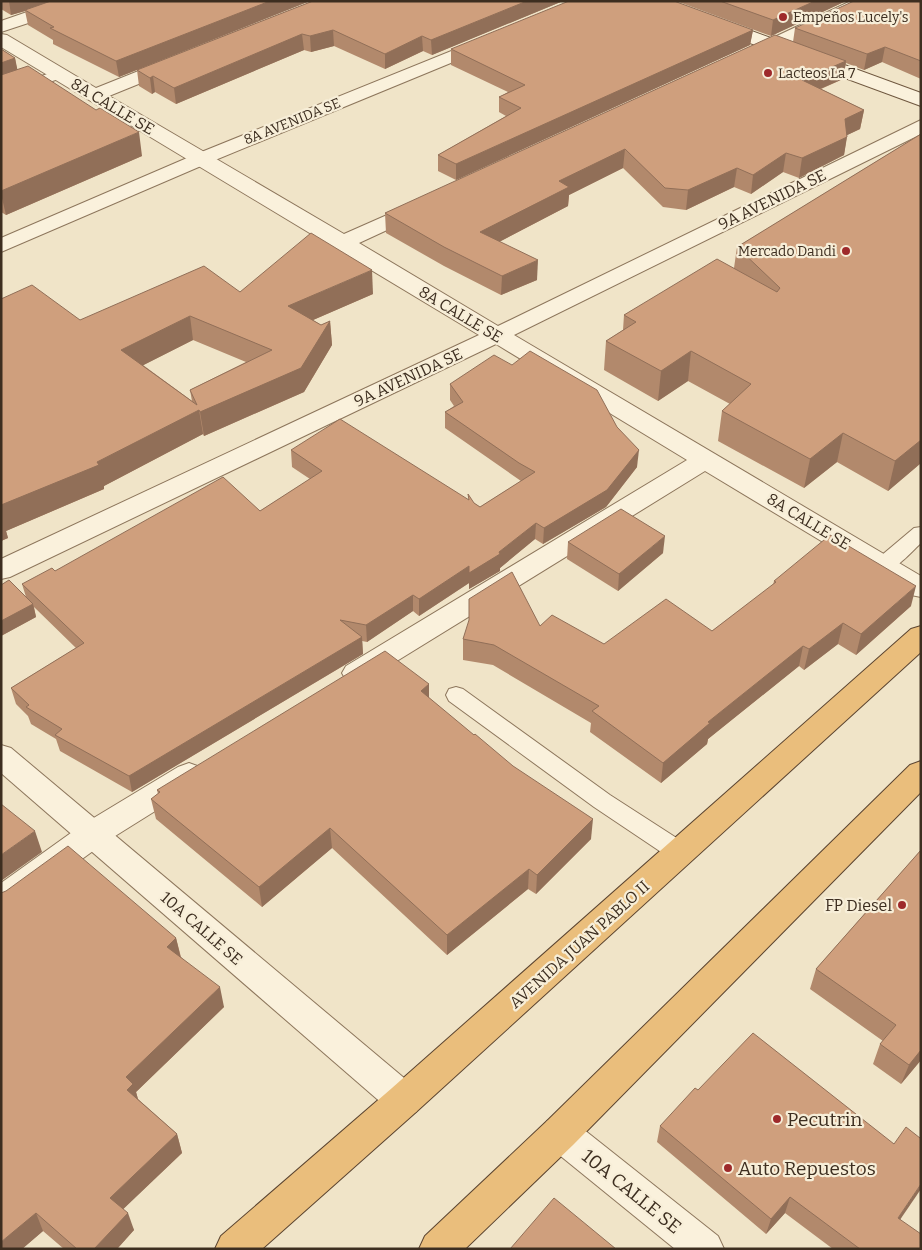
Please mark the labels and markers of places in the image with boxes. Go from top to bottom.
place label: Empeños Lucely's [793,9,909,26]
marker: Empeños Lucely's [777,11,789,23]
place label: Lacteos La 7 [778,65,855,82]
marker: Lacteos La 7 [762,67,774,79]
place label: Mercado Dandi [738,243,836,260]
marker: Mercado Dandi [840,245,852,257]
place label: FP Diesel [825,896,892,915]
marker: FP Diesel [896,899,908,911]
place label: Pecutrin [787,1108,862,1131]
marker: Pecutrin [771,1113,783,1125]
place label: Auto Repuestos [738,1157,876,1180]
marker: Auto Repuestos [722,1162,734,1174]

